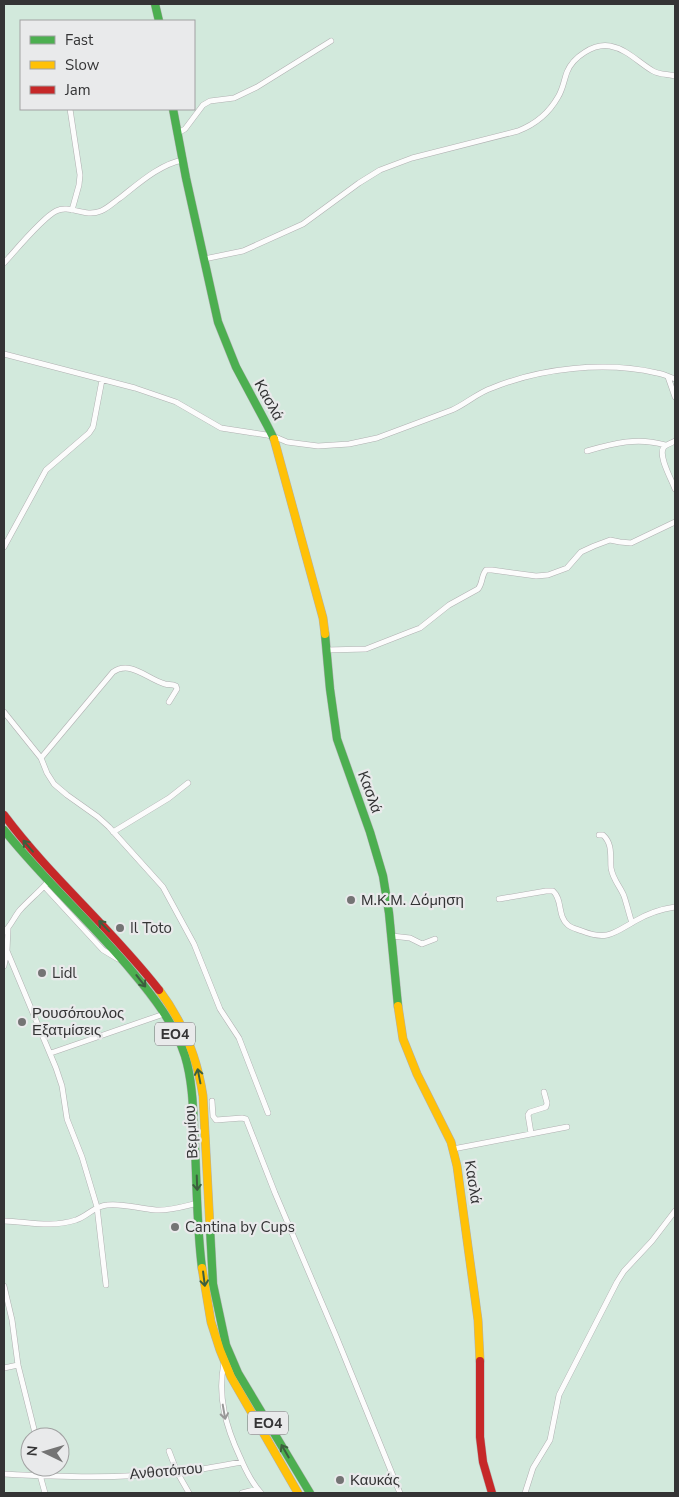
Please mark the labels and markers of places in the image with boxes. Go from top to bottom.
place label: Μ.Κ.Μ. Δόμηση [361,890,464,910]
marker: Μ.Κ.Μ. Δόμηση [345,894,357,906]
place label: Il Toto [130,918,172,938]
marker: Il Toto [114,922,126,934]
place label: Lidl [52,963,77,983]
marker: Lidl [36,967,48,979]
place label: Ρουσόπουλος Εξατμίσεις [32,1003,124,1040]
marker: Ρουσόπουλος Εξατμίσεις [16,1016,28,1028]
place label: Cantina by Cups [185,1217,295,1237]
marker: Cantina by Cups [169,1221,181,1233]
place label: Καυκάς [350,1470,400,1490]
marker: Καυκάς [334,1474,346,1486]

